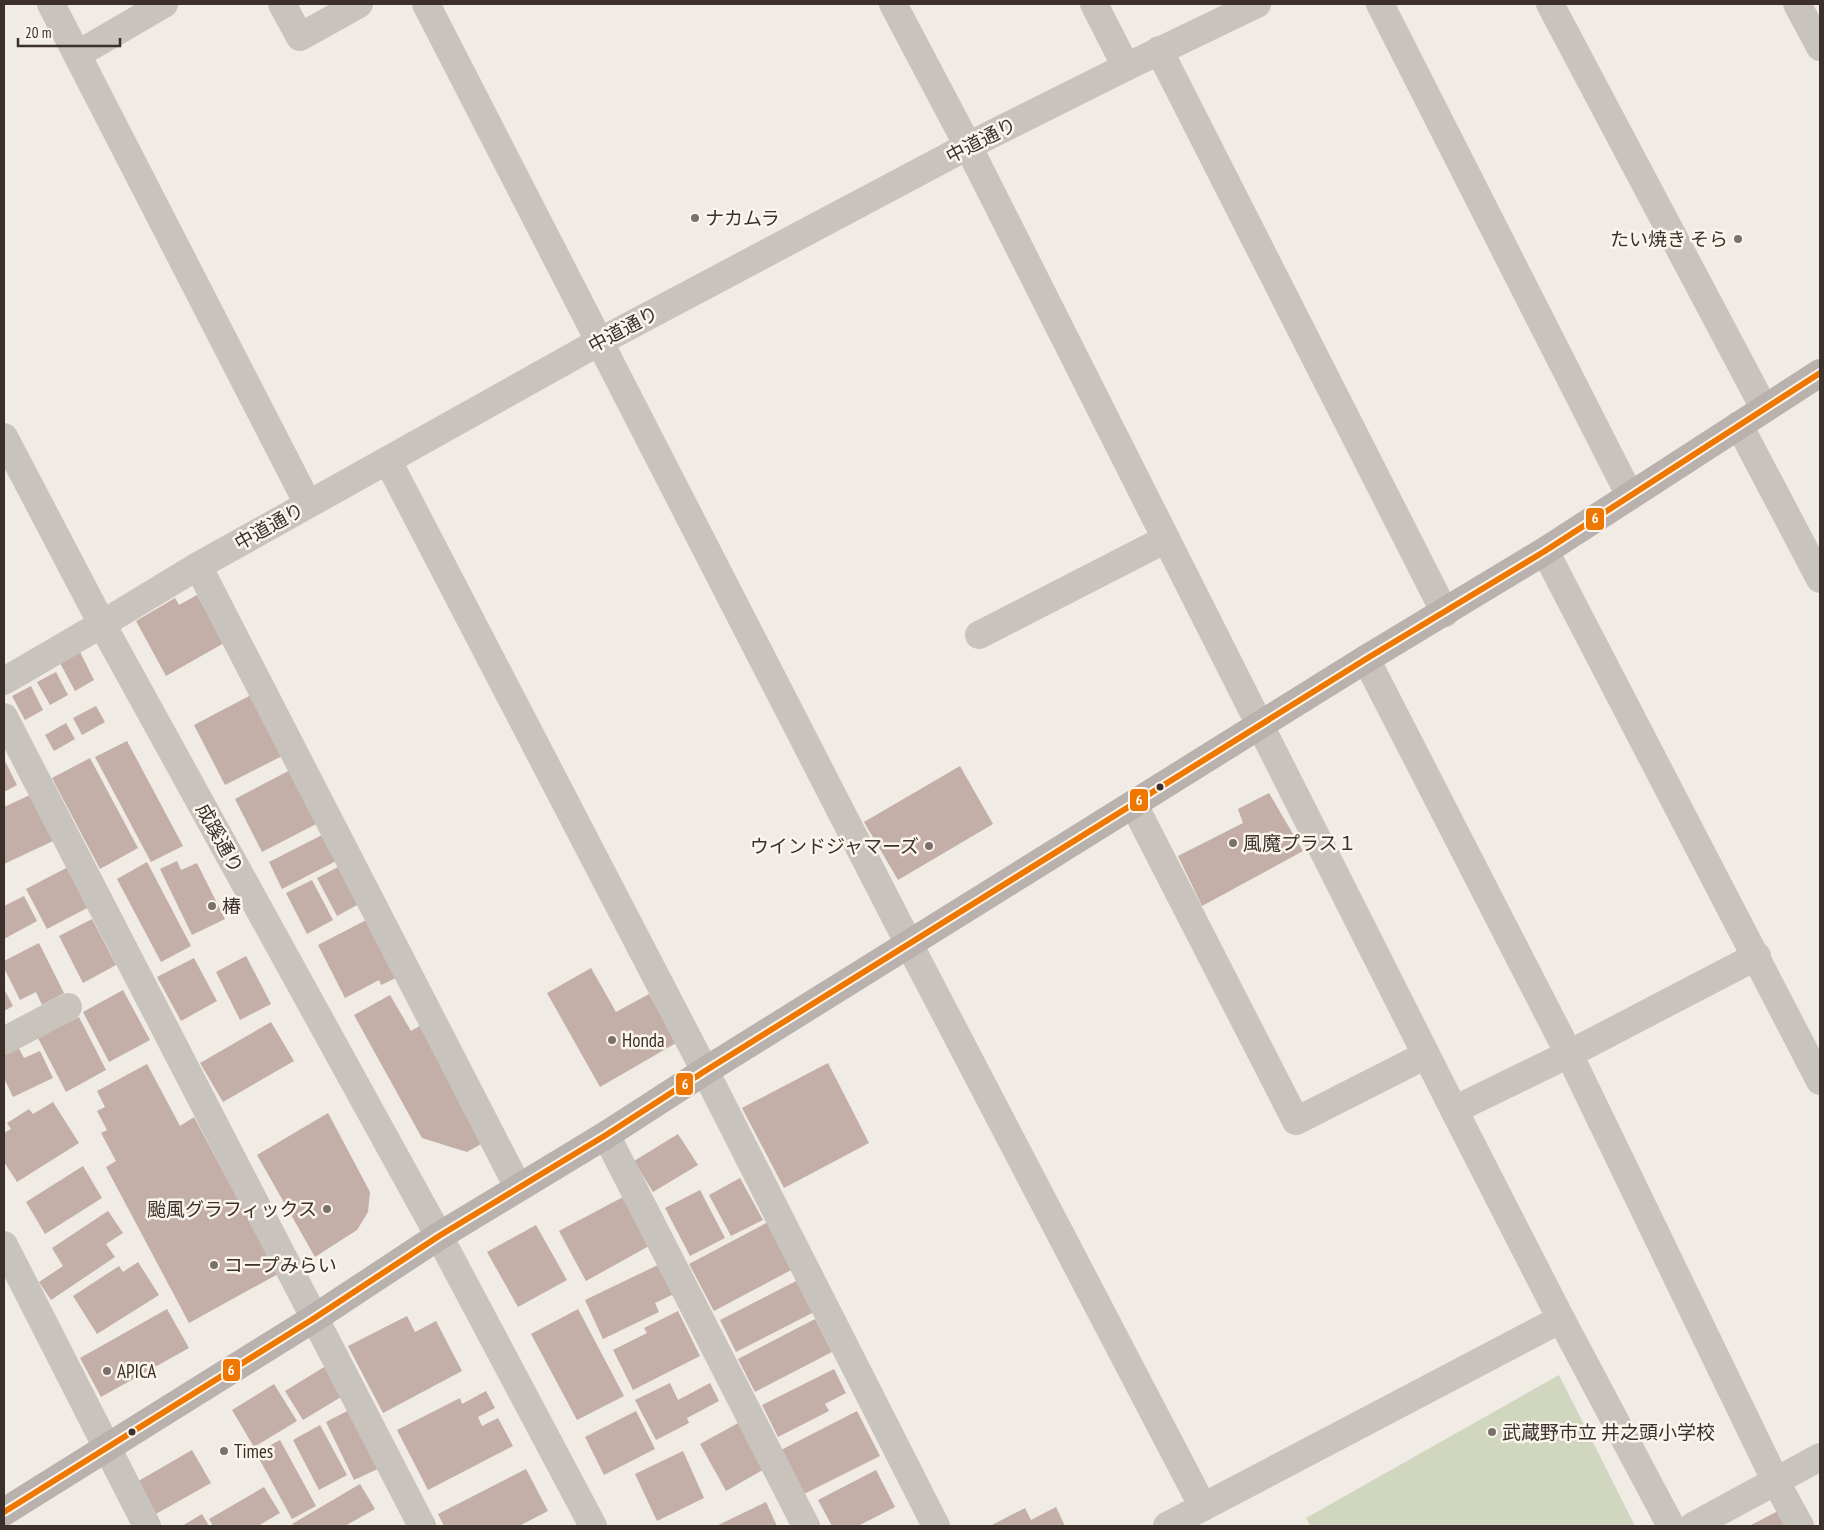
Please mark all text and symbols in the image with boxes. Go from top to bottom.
scale bar [18,15,120,47]
text: 20 m [25,23,51,42]
street label: 中道通り [942,112,1020,168]
place label: ナカムラ [705,206,780,230]
marker: ナカムラ [689,212,701,224]
place label: たい焼き そら [1610,227,1728,251]
marker: たい焼き そら [1732,233,1744,245]
street label: 中道通り [584,301,662,357]
street label: 中道通り [230,497,308,555]
line badge: 6 [1585,507,1605,531]
text: 6 [1592,509,1599,527]
unlabelled marker [1155,782,1165,792]
line badge: 6 [1129,788,1149,812]
text: 6 [1136,791,1143,809]
street label: 成蹊通り [191,799,249,877]
place label: 風魔プラス１ [1243,831,1357,855]
place label: ウインドジャマーズ [750,834,919,858]
marker: 風魔プラス１ [1227,837,1239,849]
marker: ウインドジャマーズ [923,840,935,852]
place label: 椿 [222,894,241,918]
marker: 椿 [206,900,218,912]
place label: Honda [622,1028,665,1052]
marker: Honda [606,1034,618,1046]
line badge: 6 [675,1072,694,1096]
text: 6 [682,1075,689,1093]
place label: 颱風グラフィックス [147,1197,317,1221]
marker: 颱風グラフィックス [321,1203,333,1215]
place label: コープみらい [224,1253,337,1277]
marker: コープみらい [208,1259,220,1271]
line badge: 6 [222,1358,241,1382]
place label: APICA [117,1359,156,1383]
text: 6 [228,1361,235,1379]
marker: APICA [101,1365,113,1377]
place label: 武蔵野市立 井之頭小学校 [1502,1420,1715,1444]
marker: 武蔵野市立 井之頭小学校 [1486,1426,1498,1438]
unlabelled marker [127,1427,137,1437]
place label: Times [234,1439,273,1463]
marker: Times [218,1445,230,1457]

